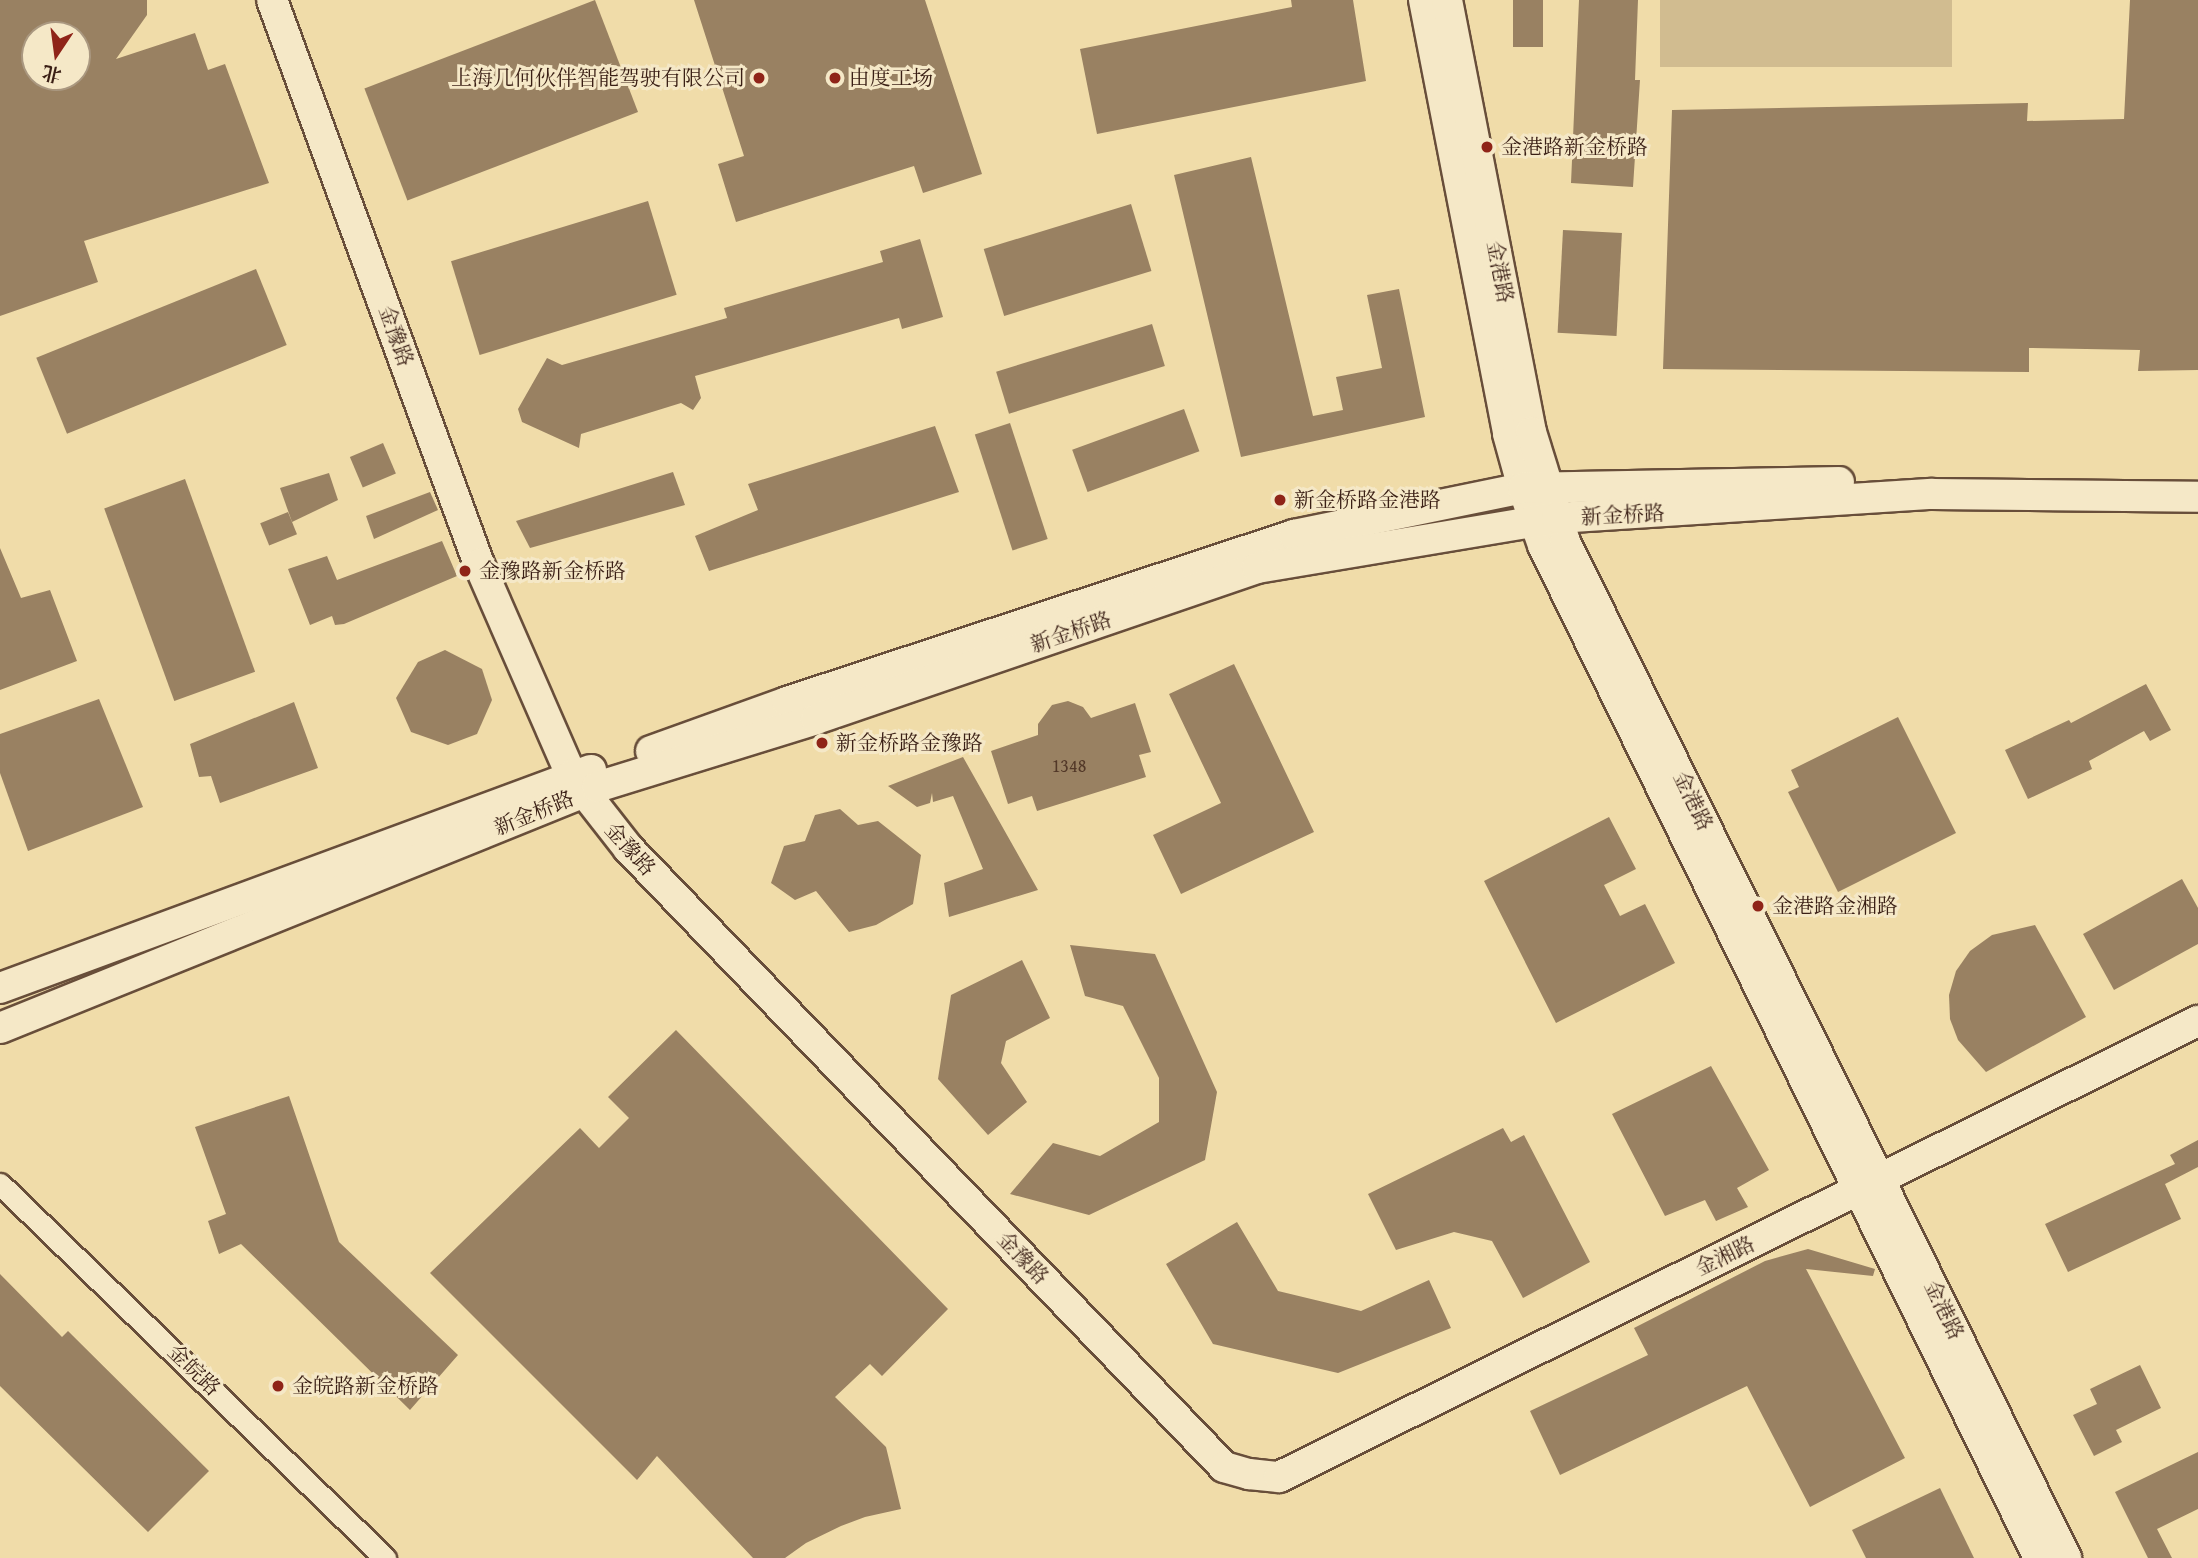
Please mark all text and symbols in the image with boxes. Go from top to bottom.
north arrow [21,21,91,91]
text: 北 [39,59,64,90]
place label: 上海几何伙伴智能驾驶有限公司 [451,65,745,91]
place label: 由度工场 [849,65,933,91]
marker: 上海几何伙伴智能驾驶有限公司 [751,70,767,86]
marker: 由度工场 [827,70,843,86]
place label: 金港路新金桥路 [1501,134,1648,160]
marker: 金港路新金桥路 [1479,139,1495,155]
street label: 金港路 [1482,239,1518,305]
street label: 金豫路 [373,302,419,370]
place label: 新金桥路金港路 [1294,487,1441,513]
marker: 新金桥路金港路 [1272,492,1288,508]
street label: 新金桥路 [1580,500,1666,530]
place label: 金豫路新金桥路 [479,558,626,584]
marker: 金豫路新金桥路 [457,563,473,579]
street label: 新金桥路 [1027,606,1115,658]
place label: 新金桥路金豫路 [836,730,983,756]
marker: 新金桥路金豫路 [814,735,830,751]
house number: 1348 [1052,755,1086,777]
street label: 金港路 [1668,767,1718,835]
street label: 新金桥路 [490,786,578,840]
street label: 金豫路 [600,817,660,881]
place label: 金港路金湘路 [1772,893,1898,919]
marker: 金港路金湘路 [1750,898,1766,914]
street label: 金豫路 [992,1227,1054,1289]
street label: 金湘路 [1691,1231,1759,1281]
street label: 金港路 [1919,1276,1969,1344]
street label: 金皖路 [163,1339,225,1401]
place label: 金皖路新金桥路 [292,1373,439,1399]
marker: 金皖路新金桥路 [270,1378,286,1394]

